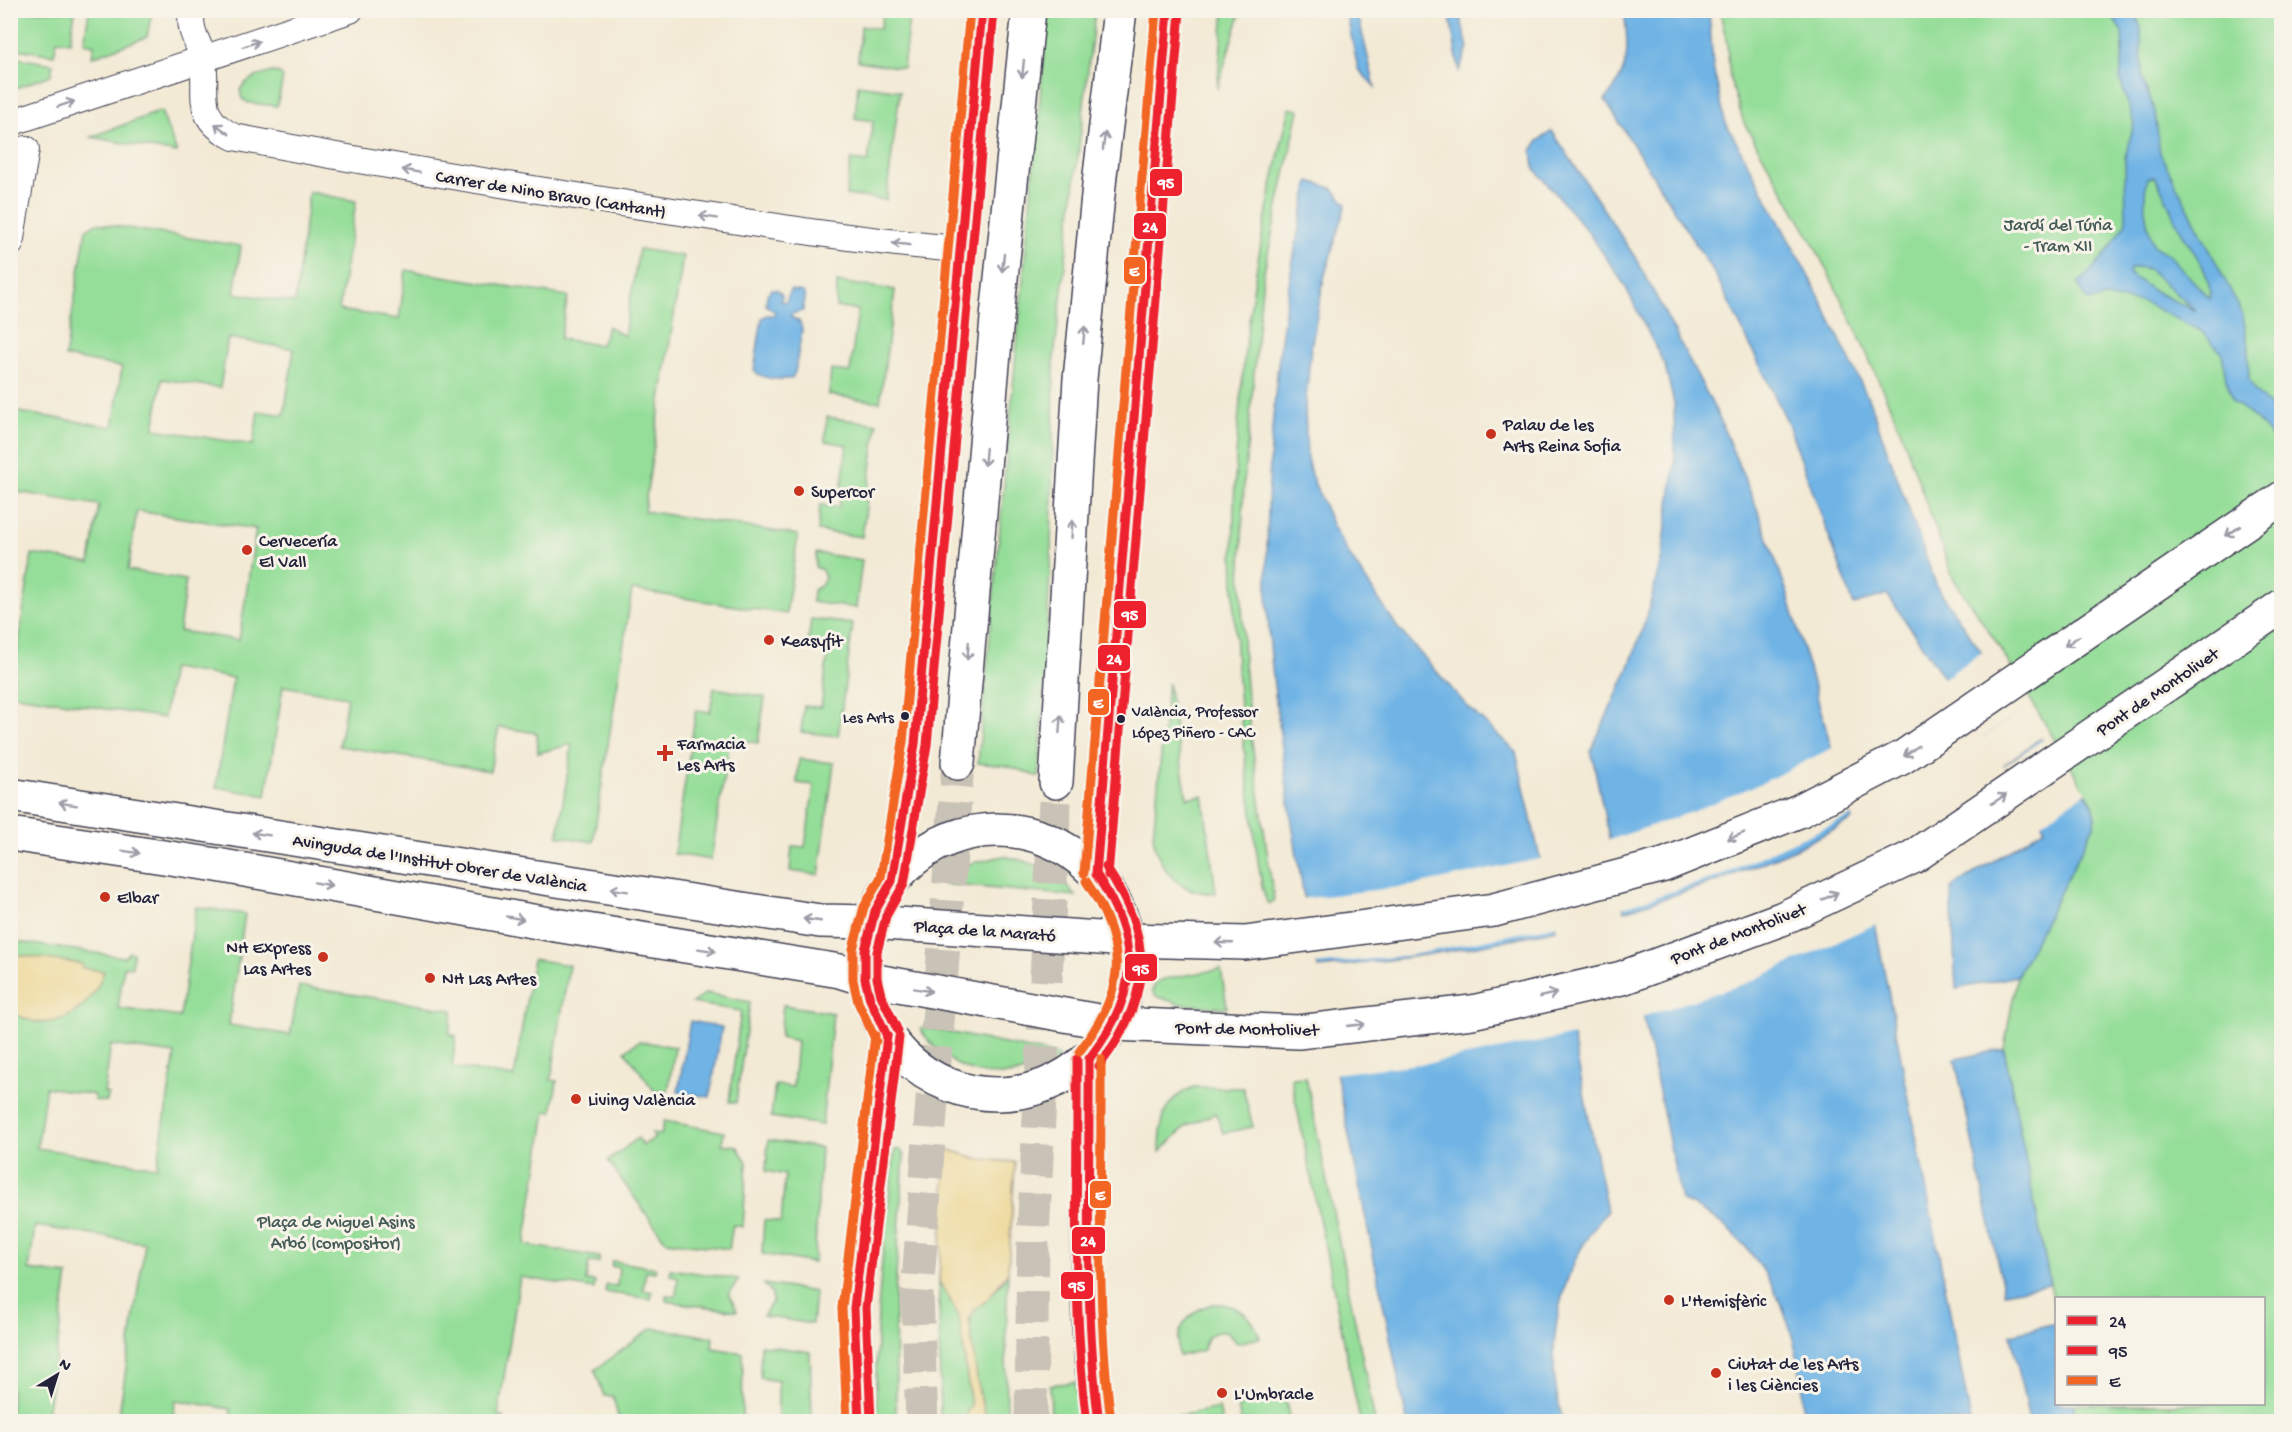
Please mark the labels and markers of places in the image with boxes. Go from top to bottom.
place label: Palau de les Arts Reina Sofia [1502,416,1622,458]
marker: Palau de les Arts Reina Sofia [1484,427,1498,441]
place label: Supercor [811,483,876,504]
marker: Supercor [792,484,806,498]
place label: Cervecería El Vall [259,532,338,574]
marker: Cervecería El Vall [240,543,254,557]
place label: Keasyfit [781,632,844,653]
marker: Keasyfit [762,633,776,647]
place label: València, Professor López Piñero - CAC [1131,704,1259,744]
place label: Les Arts [843,710,895,729]
marker: Les Arts [899,710,911,722]
marker: València, Professor López Piñero - CAC [1115,713,1127,725]
place label: Farmacia Les Arts [676,735,746,777]
marker: Farmacia Les Arts [658,746,672,760]
place label: Elbar [117,889,160,910]
marker: Elbar [98,890,112,904]
place label: NH Express Las Artes [226,939,312,981]
marker: NH Express Las Artes [316,950,330,964]
place label: NH Las Artes [442,970,537,991]
marker: NH Las Artes [423,971,437,985]
place label: Living València [588,1091,696,1112]
marker: Living València [569,1092,583,1106]
place label: L'Hemisfèric [1681,1292,1767,1313]
marker: L'Hemisfèric [1662,1293,1676,1307]
place label: Ciutat de les Arts i les Ciències [1728,1355,1860,1397]
marker: Ciutat de les Arts i les Ciències [1709,1366,1723,1380]
place label: L'Umbracle [1234,1385,1314,1406]
marker: L'Umbracle [1215,1386,1229,1400]

